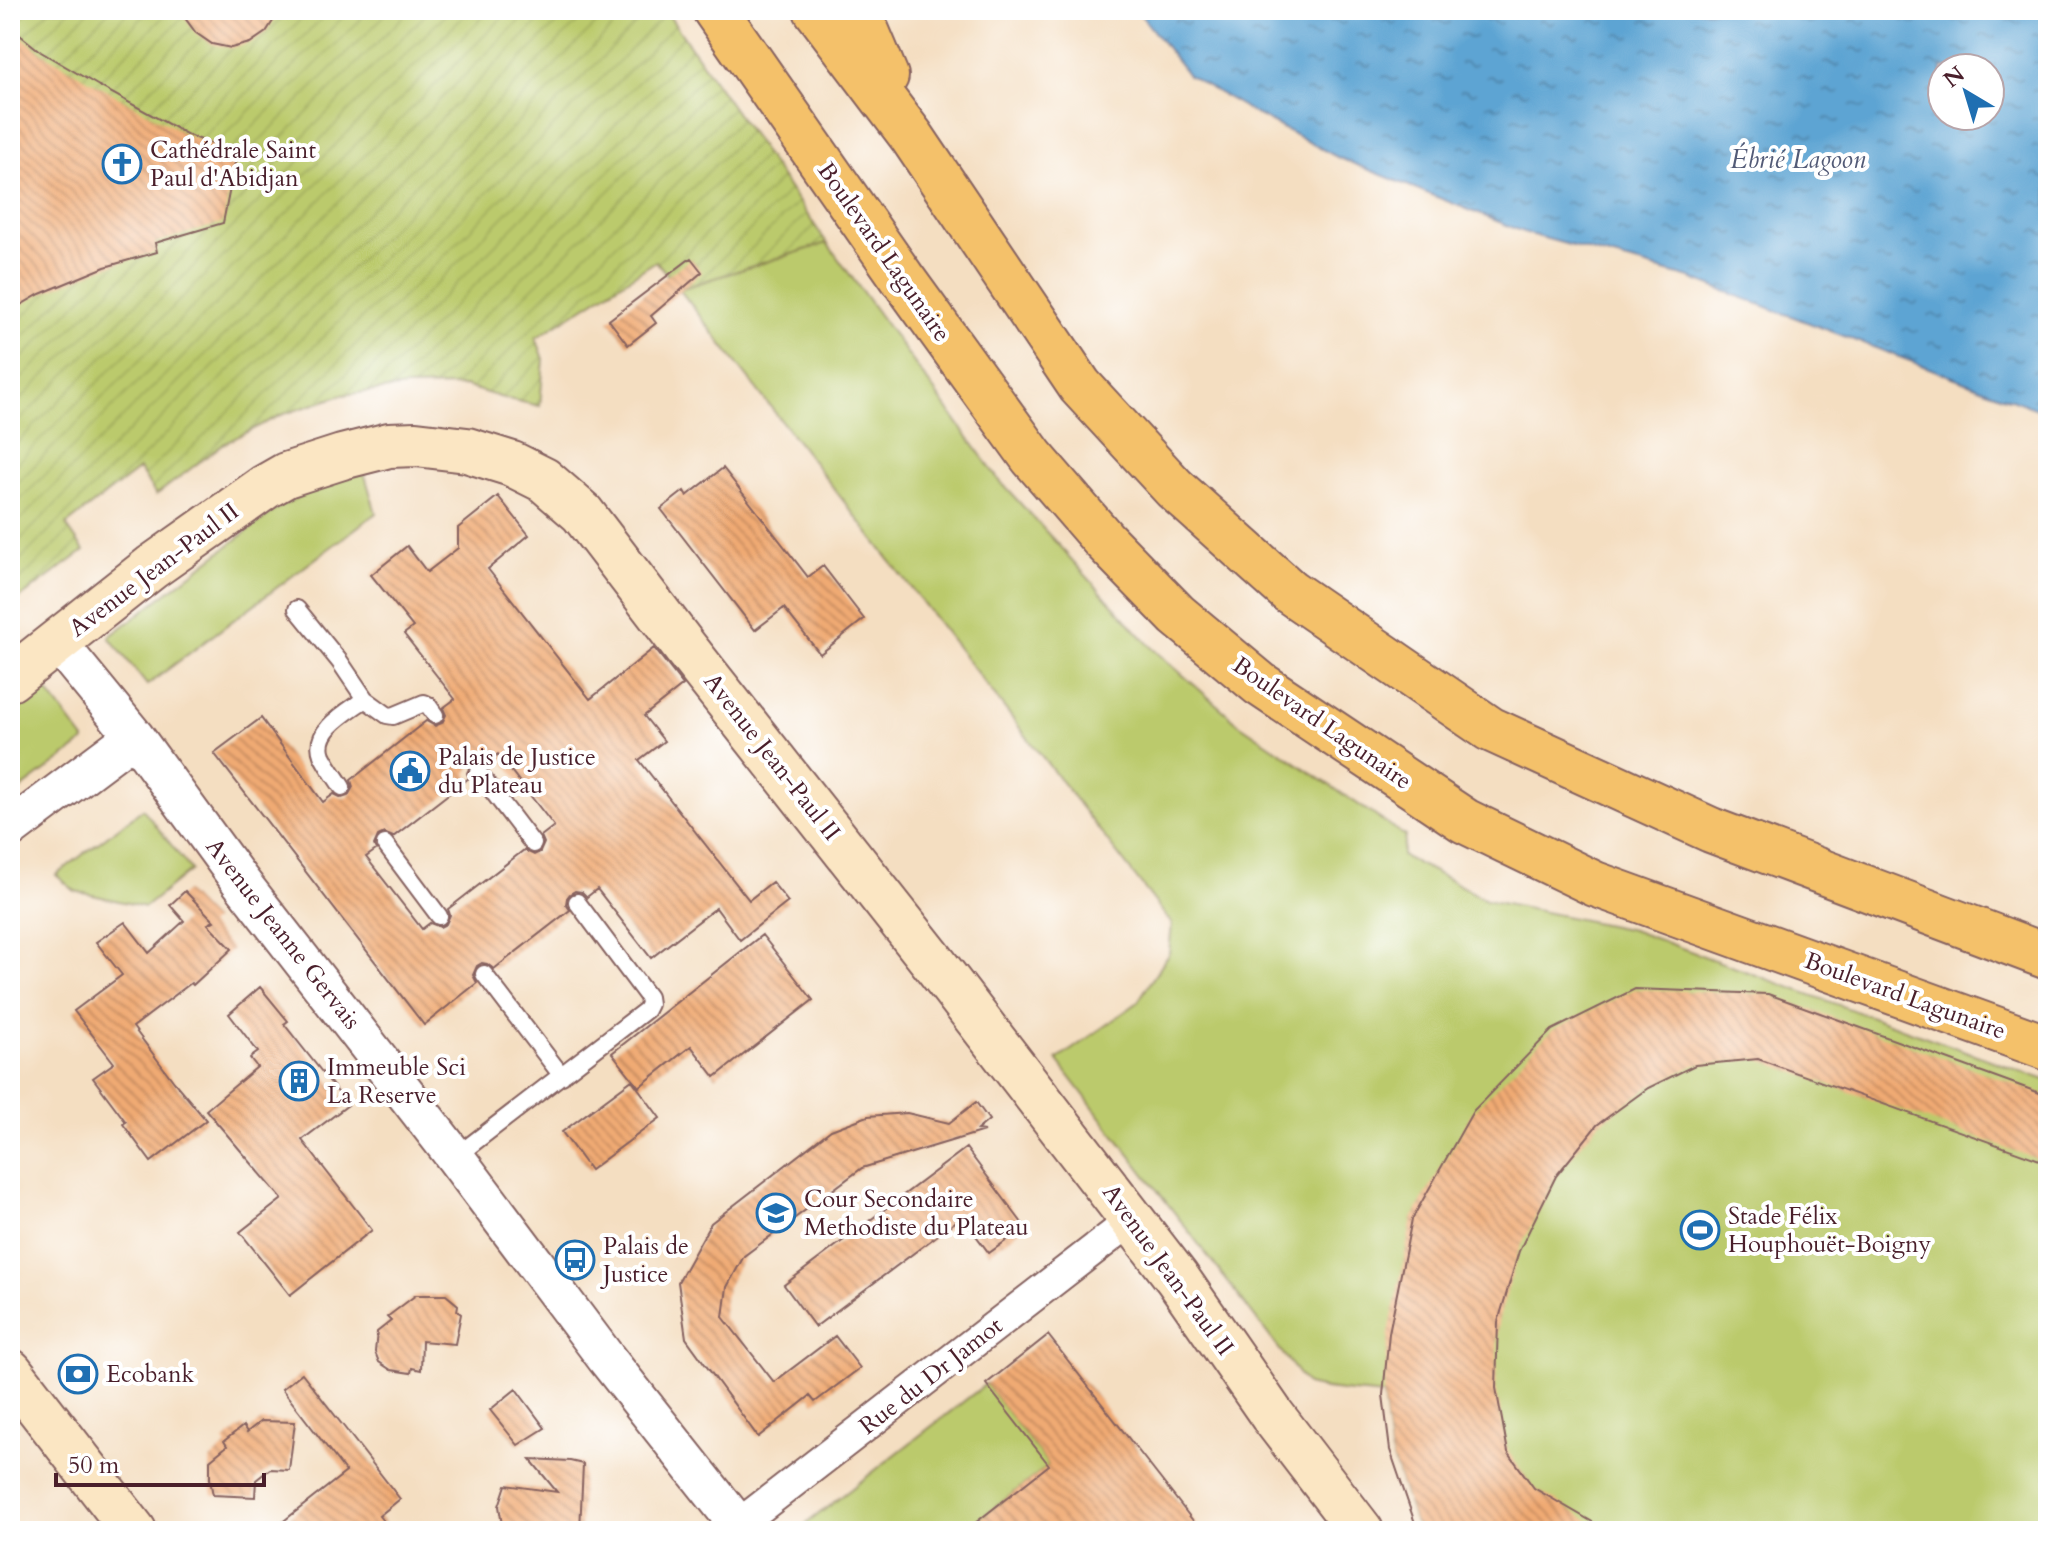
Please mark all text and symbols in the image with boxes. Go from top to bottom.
north arrow [1926,52,2006,132]
text: N [1938,59,1971,95]
place label: Cathédrale Saint Paul d'Abidjan [150,134,317,195]
water label: Ébrié Lagoon [1730,142,1866,177]
church icon: Cathédrale Saint Paul d'Abidjan [101,143,143,185]
street label: Boulevard Lagunaire [810,156,958,348]
street label: Avenue Jean-Paul II [62,495,246,645]
street label: Boulevard Lagunaire [1226,649,1418,797]
street label: Avenue Jean-Paul II [696,666,848,848]
place label: Palais de Justice du Plateau [438,741,596,802]
public building icon: Palais de Justice du Plateau [389,750,431,792]
street label: Avenue Jeanne Gervais [198,832,368,1036]
street label: Boulevard Lagunaire [1800,944,2010,1048]
place label: Immeuble Sci La Reserve [327,1051,466,1112]
building icon: Immeuble Sci La Reserve [278,1060,320,1102]
street label: Avenue Jean-Paul II [1094,1178,1242,1362]
place label: Cour Secondaire Methodiste du Plateau [804,1183,1029,1244]
school or university icon: Cour Secondaire Methodiste du Plateau [755,1192,797,1234]
place label: Stade Félix Houphouët-Boigny [1728,1200,1932,1261]
sports icon: Stade Félix Houphouët-Boigny [1679,1209,1721,1251]
place label: Palais de Justice [600,1230,689,1291]
bus stop icon: Palais de Justice [554,1239,596,1281]
street label: Rue du Dr Jamot [852,1309,1010,1442]
bank icon: Ecobank [57,1353,99,1395]
place label: Ecobank [106,1358,195,1391]
scale bar [56,1437,264,1487]
text: 50 m [68,1449,120,1482]

